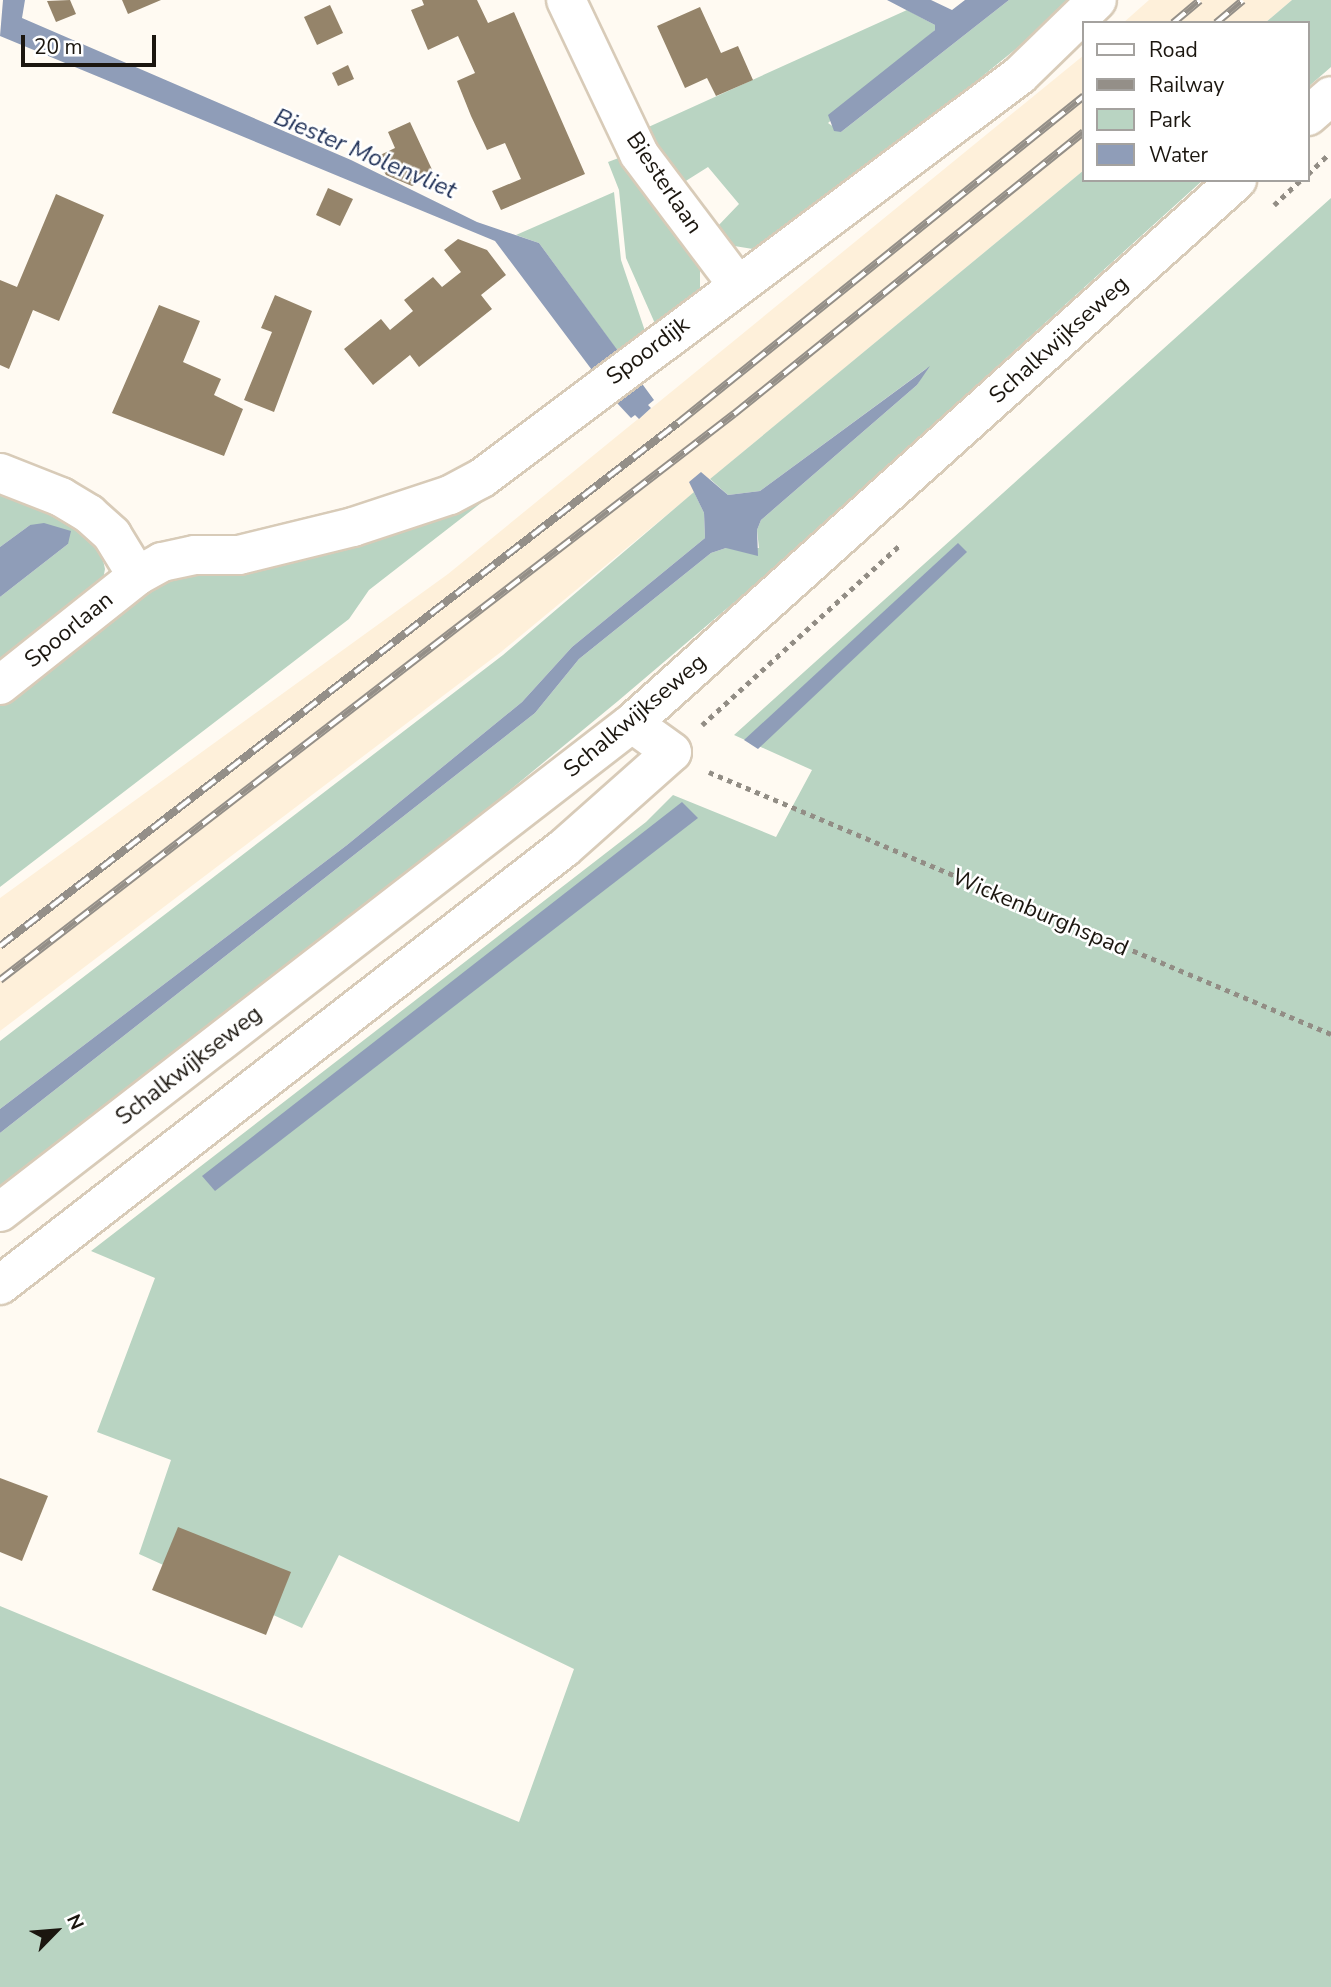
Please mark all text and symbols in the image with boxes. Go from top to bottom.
scale bar [24,21,159,65]
legend [1082,21,1310,182]
text: 20 m [34,33,83,61]
text: Road [1149,36,1198,64]
text: Railway [1149,71,1224,99]
water label: Biester Molenvliet [270,103,460,205]
text: Park [1149,106,1191,134]
street label: Biesterlaan [620,127,708,239]
text: Water [1149,141,1208,169]
street label: Schalkwijkseweg [984,270,1134,410]
street label: Spoordijk [601,311,695,391]
street label: Spoorlaan [19,586,119,674]
street label: Schalkwijkseweg [558,648,712,784]
street label: Wickenburghspad [948,863,1132,963]
street label: Schalkwijkseweg [111,1001,267,1131]
north arrow [21,1896,91,1966]
text: N [60,1910,90,1934]

